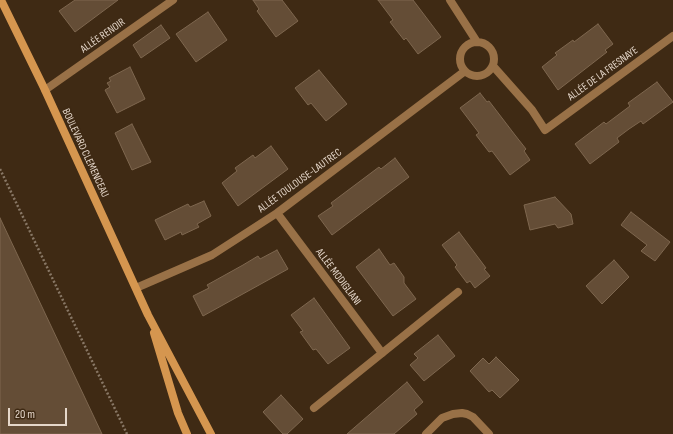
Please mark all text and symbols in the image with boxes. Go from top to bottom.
street label: ALLÉE RENOIR [78,16,128,56]
street label: ALLÉE DE LA FRESNAYE [565,44,641,104]
street label: BOULEVARD CLEMENCEAU [59,107,111,199]
street label: ALLÉE TOULOUSE-LAUTREC [256,146,344,216]
street label: ALLÉE MODIGLIANI [312,246,364,308]
scale bar [10,400,69,426]
text: 20 m [15,407,35,422]

